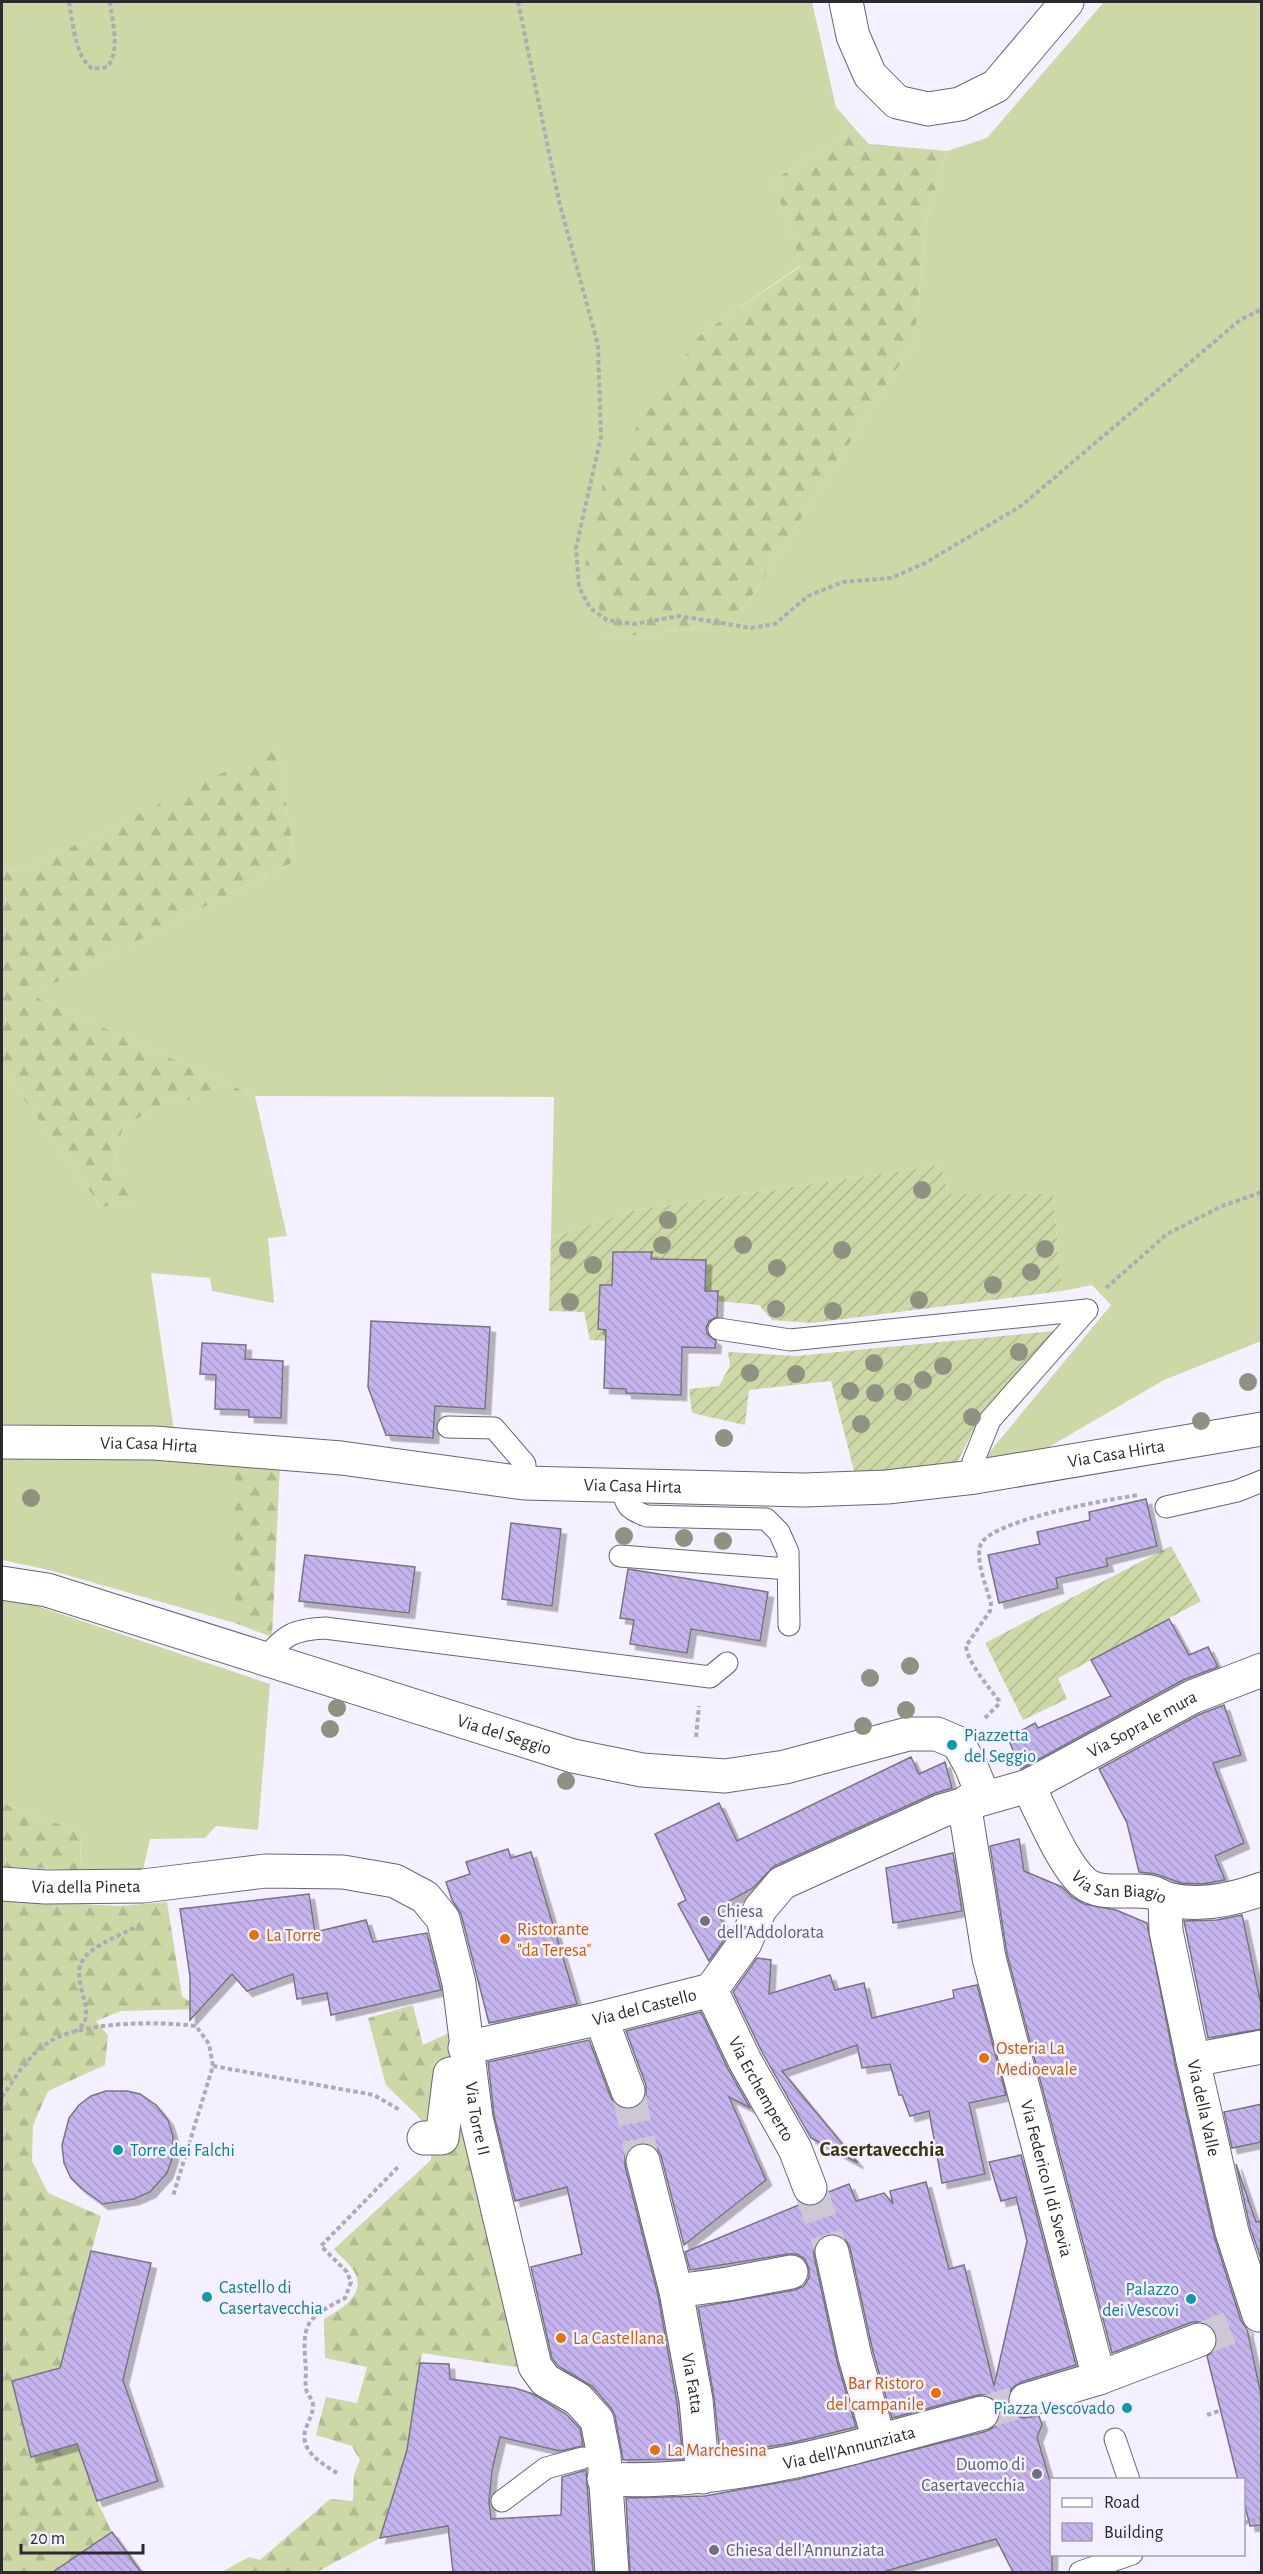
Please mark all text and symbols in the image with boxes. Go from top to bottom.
street label: Via Casa Hirta [100,1435,199,1456]
street label: Via Casa Hirta [1066,1437,1166,1471]
street label: Via Casa Hirta [583,1476,682,1497]
street label: Via Sopra le mura [1085,1688,1200,1762]
street label: Via del Seggio [455,1712,553,1759]
place label: Piazzetta del Seggio [964,1727,1036,1766]
marker: Piazzetta del Seggio [945,1738,959,1752]
street label: Via San Biagio [1067,1868,1169,1908]
street label: Via della Pineta [31,1878,141,1897]
place label: Chiesa dell'Addolorata [717,1903,824,1942]
marker: Chiesa dell'Addolorata [698,1914,712,1928]
place label: Ristorante "da Teresa" [517,1921,592,1960]
place label: La Torre [266,1927,321,1945]
marker: La Torre [247,1928,261,1942]
marker: Ristorante "da Teresa" [498,1932,512,1946]
street label: Via del Castello [591,1986,699,2030]
street label: Via Erchemperto [725,2034,797,2145]
place label: Osteria La Medioevale [996,2040,1077,2079]
marker: Osteria La Medioevale [977,2051,991,2065]
street label: Via della Valle [1183,2058,1223,2158]
street label: Via Torre II [462,2081,493,2157]
street label: Via Federico II di Svevia [1017,2099,1075,2259]
district label: Casertavecchia [819,2139,945,2160]
place label: Torre dei Falchi [130,2142,235,2160]
marker: Torre dei Falchi [111,2143,125,2157]
place label: Castello di Casertavecchia [219,2279,323,2318]
place label: Palazzo dei Vescovi [1102,2281,1179,2320]
marker: Castello di Casertavecchia [200,2290,214,2304]
marker: Palazzo dei Vescovi [1184,2292,1198,2306]
place label: La Castellana [573,2330,665,2348]
marker: La Castellana [554,2331,568,2345]
street label: Via Fatta [678,2352,705,2415]
place label: Bar Ristoro del campanile [826,2375,924,2414]
marker: Bar Ristoro del campanile [929,2386,943,2400]
place label: Piazza Vescovado [993,2400,1115,2418]
marker: Piazza Vescovado [1120,2401,1134,2415]
street label: Via dell'Annunziata [782,2424,917,2473]
place label: La Marchesina [667,2442,767,2460]
marker: La Marchesina [648,2443,662,2457]
place label: Duomo di Casertavecchia [921,2456,1025,2495]
marker: Duomo di Casertavecchia [1030,2467,1044,2481]
legend [1050,2478,1245,2556]
text: Road [1104,2494,1140,2512]
scale bar [21,2517,142,2555]
text: Building [1104,2524,1164,2542]
text: 20 m [30,2530,65,2548]
place label: Chiesa dell'Annunziata [726,2542,885,2560]
marker: Chiesa dell'Annunziata [707,2543,721,2557]

